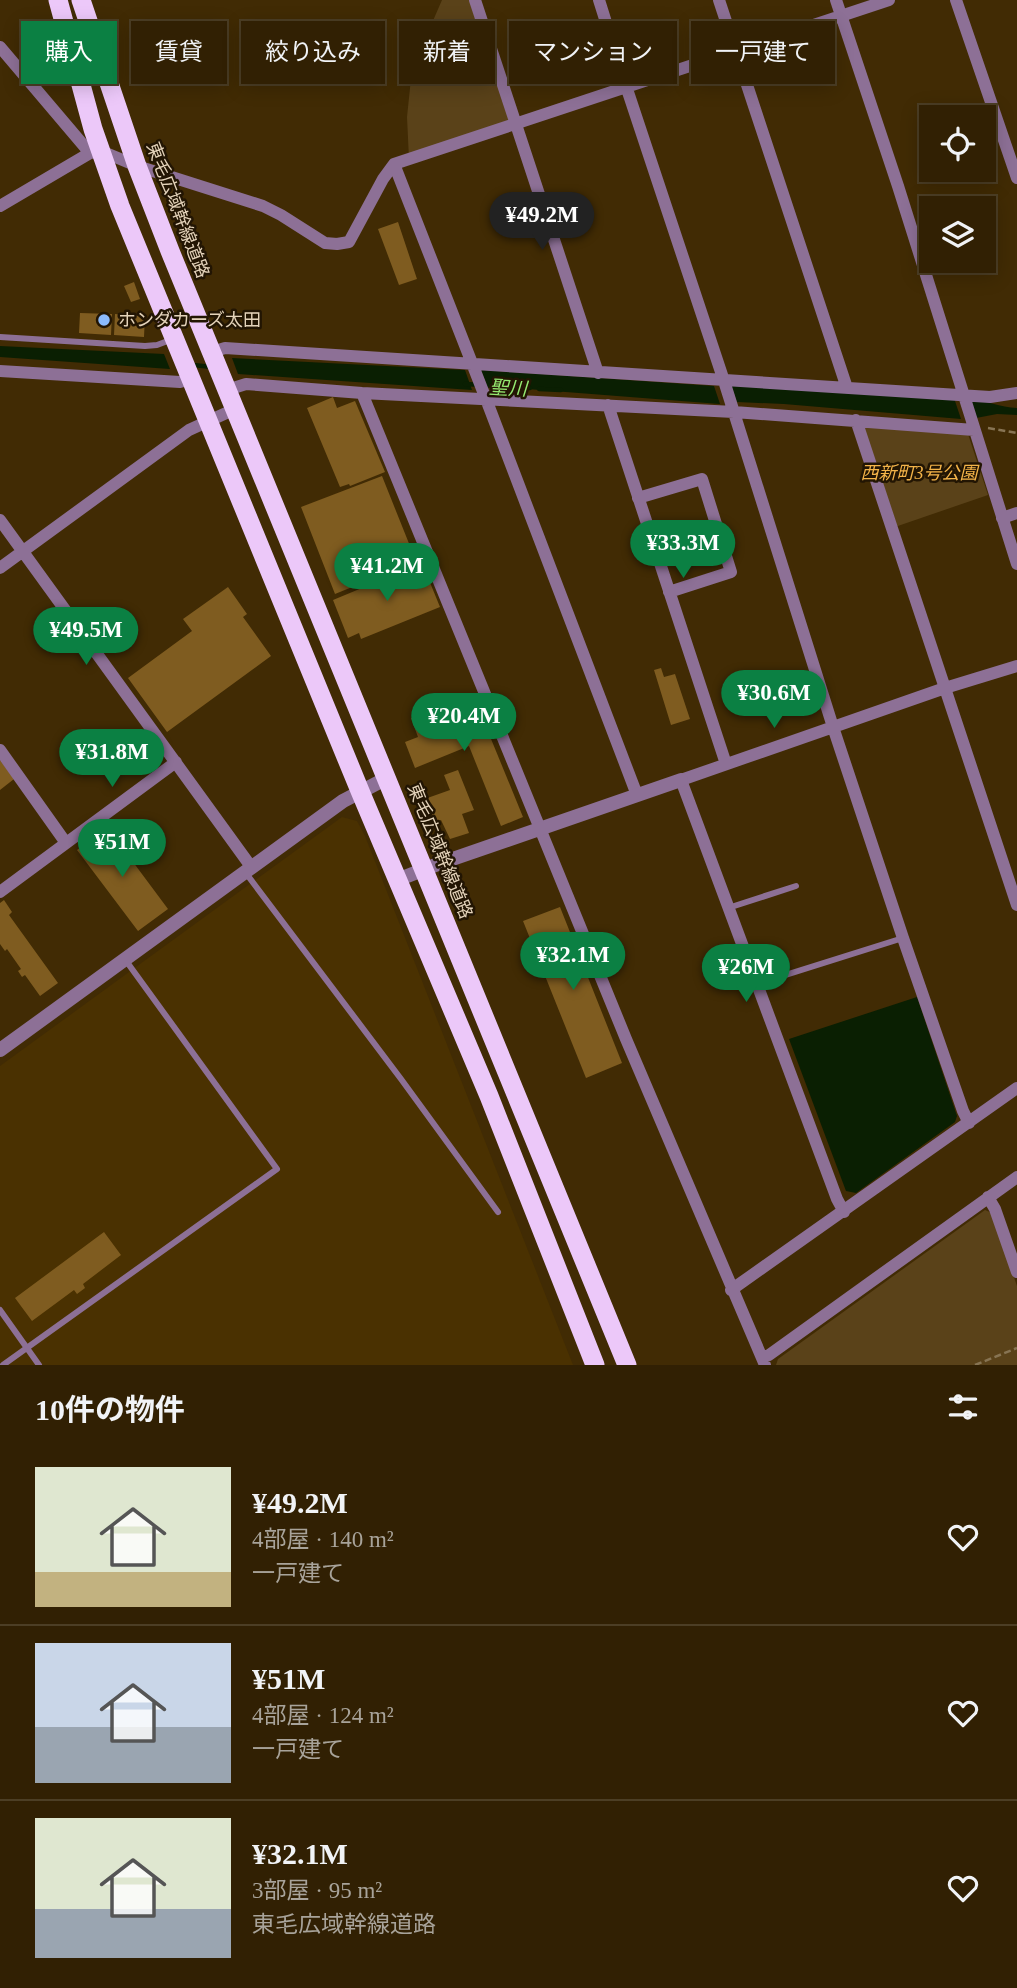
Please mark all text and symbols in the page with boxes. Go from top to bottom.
chip: 購入 [21,21,117,84]
chip: 賃貸 [131,21,227,84]
chip: 絞り込み [241,21,385,84]
chip: 新着 [399,21,495,84]
chip: マンション [509,21,677,84]
chip: 一戸建て [691,21,835,84]
map controls [919,105,996,273]
button: locate [919,105,996,182]
street label: 東毛広域幹線道路 [143,139,213,281]
pin: ¥49.2M [485,192,599,252]
button: layers [919,196,996,273]
text: ¥49.2M [505,202,579,227]
place label: ホンダカーズ太田 [118,310,261,330]
marker: ホンダカーズ太田 [96,312,112,328]
water label: 聖川 [488,377,530,400]
park label: 西新町3号公園 [861,463,980,483]
pin: ¥33.3M [626,520,740,580]
text: ¥33.3M [646,530,720,555]
pin: ¥41.2M [330,544,444,603]
text: ¥41.2M [350,553,424,578]
pin: ¥49.5M [29,608,143,667]
text: ¥49.5M [49,617,123,642]
pin: ¥30.6M [717,670,831,730]
text: ¥30.6M [737,680,811,705]
pin: ¥20.4M [407,694,521,753]
text: ¥20.4M [427,703,501,728]
pin: ¥31.8M [55,730,169,789]
text: ¥31.8M [75,739,149,764]
street label: 東毛広域幹線道路 [404,780,476,922]
pin: ¥51M [81,820,163,879]
text: ¥51M [94,829,150,854]
pin: ¥32.1M [516,932,630,992]
text: ¥32.1M [536,942,610,967]
pin: ¥26M [705,944,787,1004]
text: ¥26M [718,954,774,979]
icon: filters [944,1388,982,1426]
text: 10件の物件 [35,1393,185,1426]
text: ¥49.2M [252,1486,348,1519]
icon: home [91,1495,175,1579]
icon: heart [944,1518,982,1556]
text: 4部屋 · 140 m² [252,1527,394,1552]
text: 一戸建て [252,1561,344,1586]
text: ¥51M [252,1662,325,1695]
icon: home [91,1671,175,1755]
icon: heart [944,1694,982,1732]
text: 4部屋 · 124 m² [252,1703,394,1728]
text: 一戸建て [252,1737,344,1762]
text: ¥32.1M [252,1837,348,1870]
icon: home [91,1846,175,1930]
icon: heart [944,1869,982,1907]
text: 3部屋 · 95 m² [252,1878,382,1903]
text: 東毛広域幹線道路 [252,1912,436,1937]

